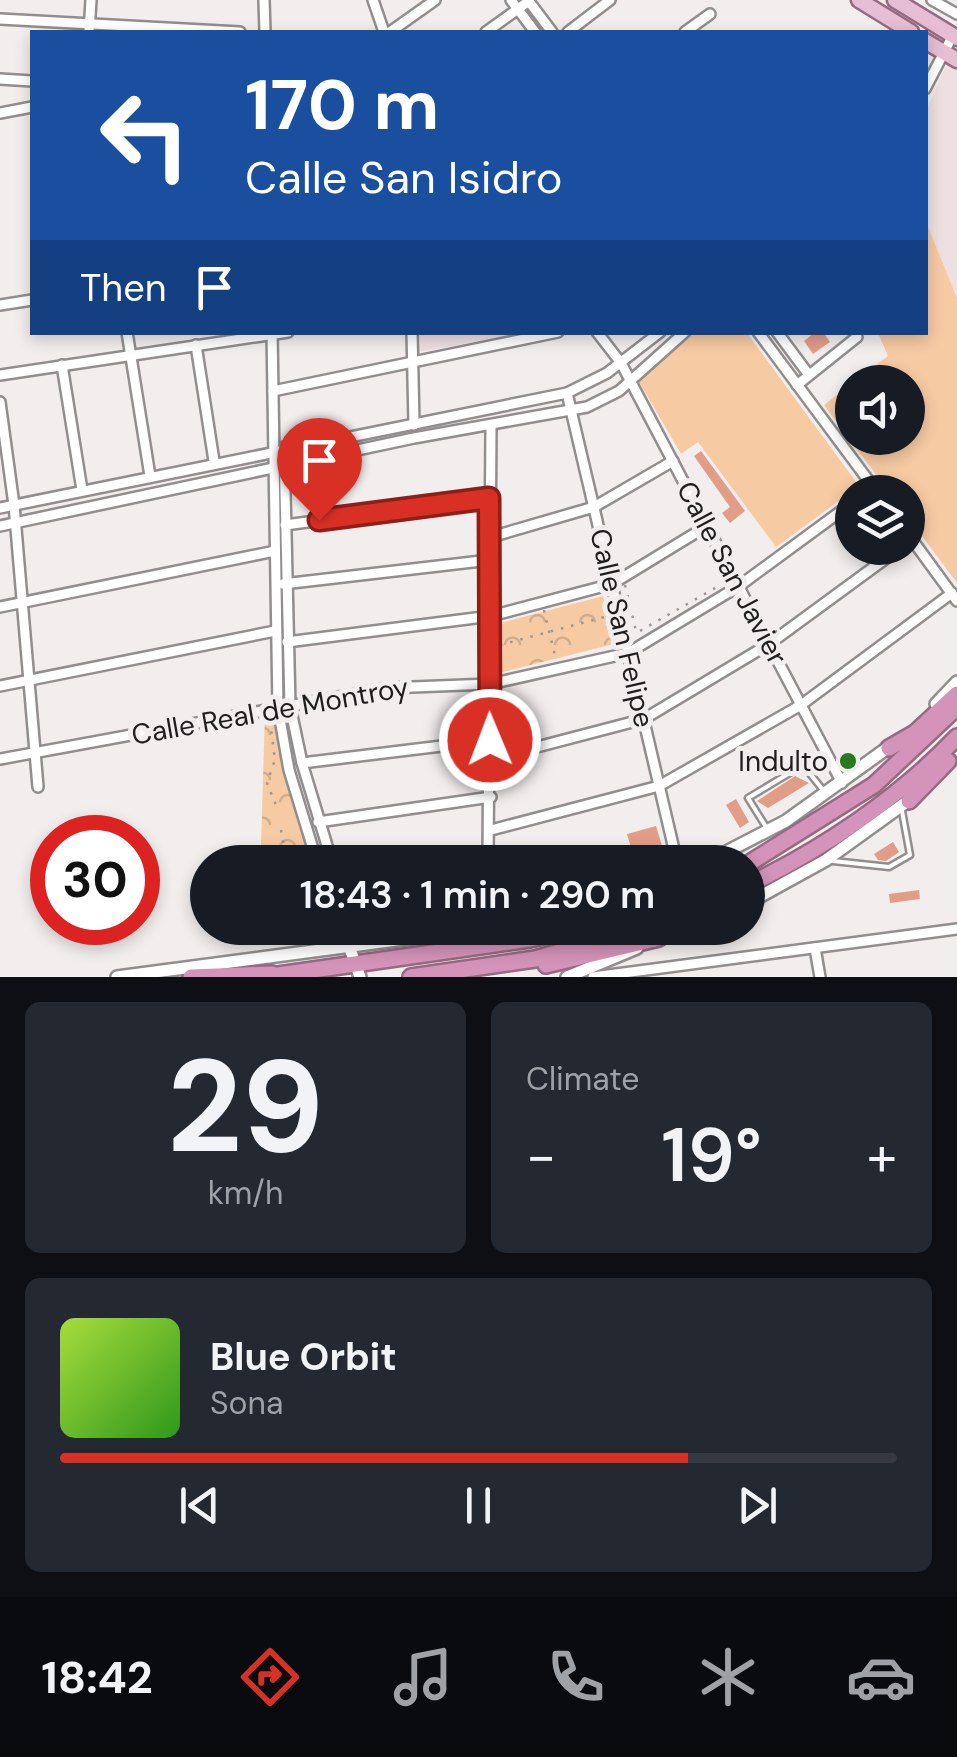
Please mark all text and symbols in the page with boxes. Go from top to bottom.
text: 170 m [245,60,439,151]
icon: left [80,70,210,200]
text: Calle San Isidro [245,148,562,207]
icon: arrive [187,260,242,315]
text: Then [80,263,167,313]
map controls [835,365,925,565]
button: sound [835,365,925,455]
pin [277,418,362,521]
icon: arrive [292,433,347,488]
street label: Calle San Javier [668,475,796,671]
button: layers [835,475,925,565]
street label: Calle San Felipe [581,525,663,731]
street label: Calle Real de Montroy [129,668,411,754]
position arrow [438,688,542,792]
place label: Indulto [738,743,828,780]
marker: Indulto [837,750,859,772]
speed limit sign: 30 [30,815,160,945]
text: 18:43 · 1 min · 290 m [300,870,655,920]
text: 29 [167,1022,324,1191]
text: Climate [526,1058,640,1100]
text: 19° [661,1107,762,1204]
text: − [526,1120,556,1192]
text: + [867,1120,897,1192]
text: km/h [208,1172,283,1214]
text: Blue Orbit [210,1332,397,1382]
text: Sona [210,1382,283,1424]
icon: previous [172,1478,227,1533]
icon: pause [451,1478,506,1533]
icon: next [730,1478,785,1533]
icon: directions [235,1642,305,1712]
icon: music [388,1642,458,1712]
icon: phone [541,1642,611,1712]
icon: climate [693,1642,763,1712]
icon: car [846,1642,916,1712]
text: 18:42 [41,1648,153,1707]

